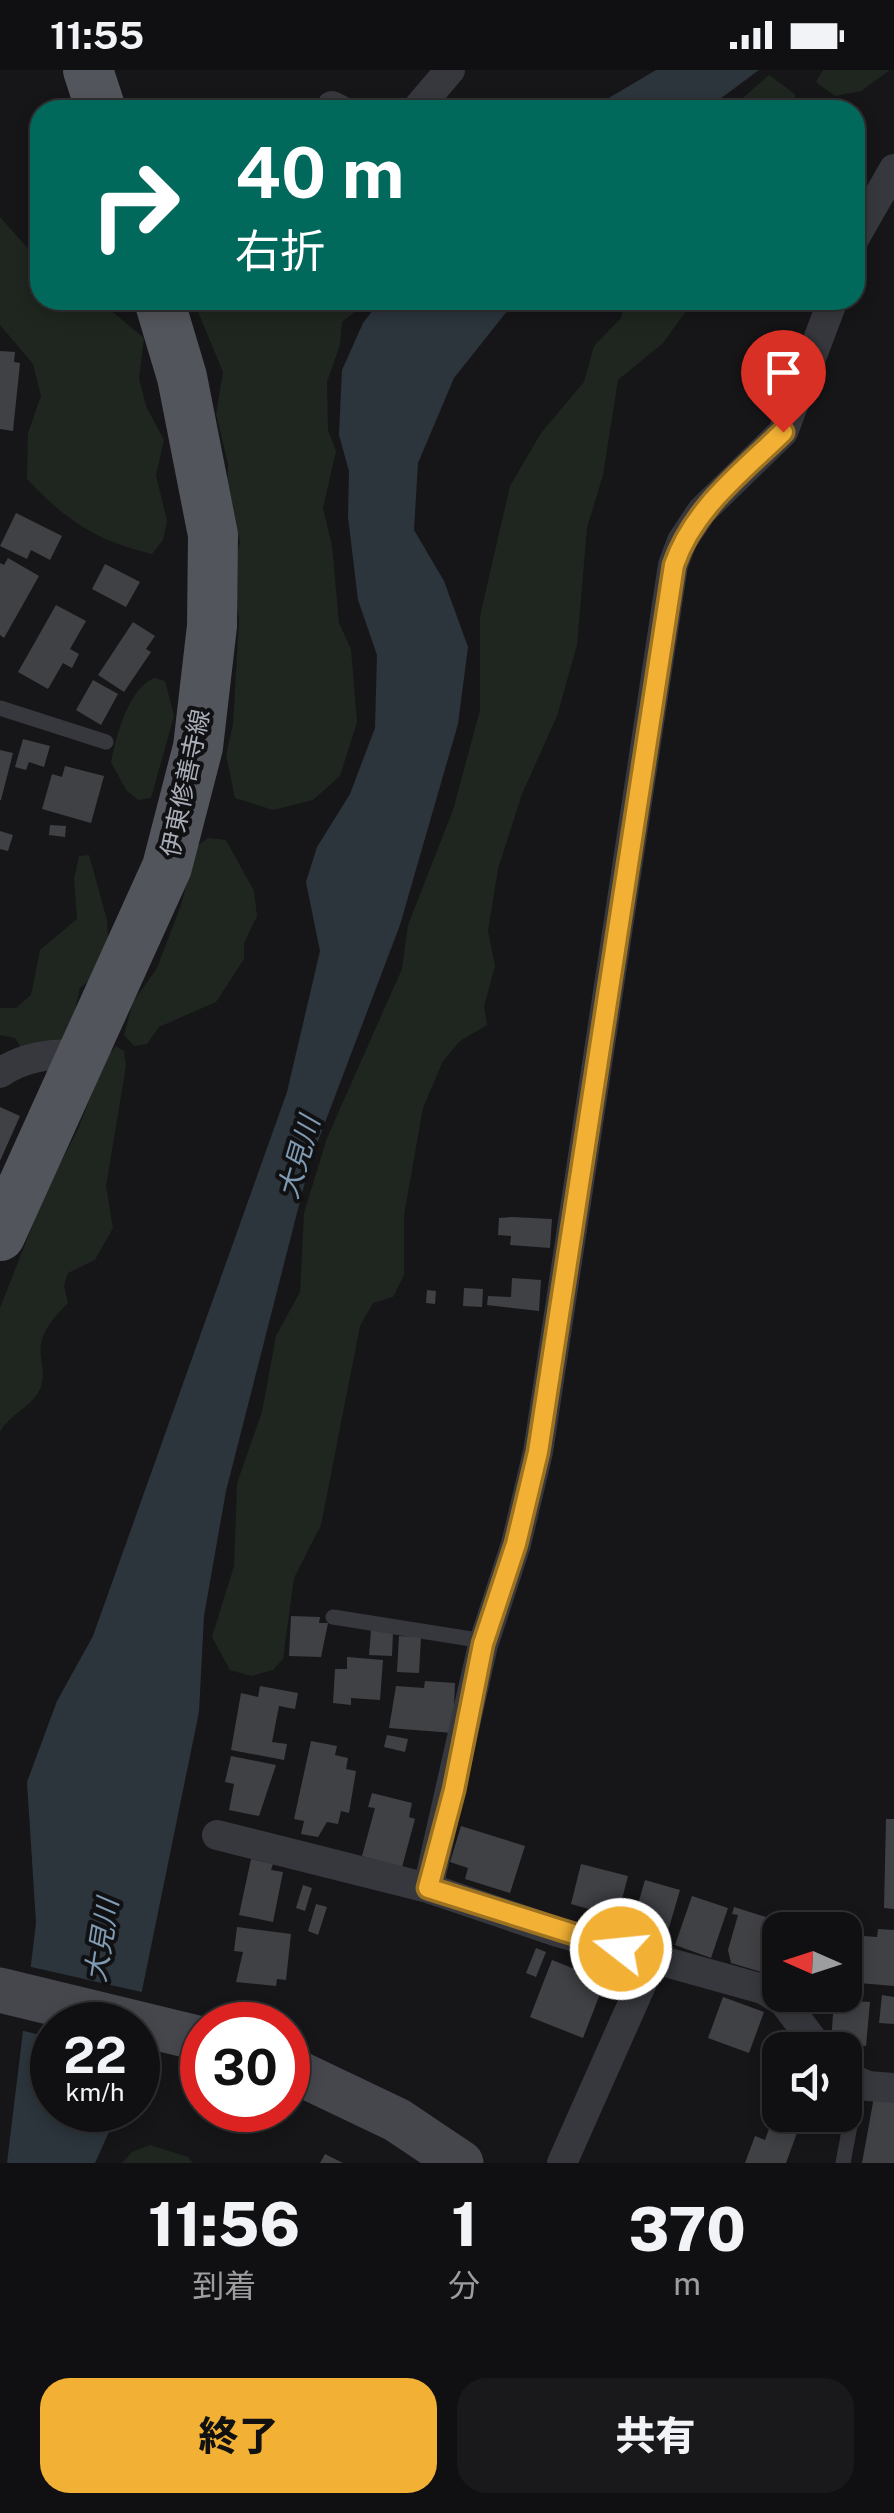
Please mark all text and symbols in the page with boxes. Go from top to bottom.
text: 11:55 [50,13,144,58]
text: 40 m [235,131,405,214]
icon: right [70,140,200,270]
text: 右折 [235,224,325,277]
pin [741,330,826,433]
icon: arrive [756,345,811,400]
street label: 伊東修善寺線 [155,707,215,859]
water label: 大見川 [271,1109,326,1202]
water label: 大見川 [78,1893,124,1984]
position arrow [569,1897,673,2001]
north arrow [762,1912,862,2012]
map controls [762,1912,862,2132]
speed limit sign: 30 [180,2002,310,2132]
text: 22 [63,2025,127,2084]
button: sound [762,2032,862,2132]
text: km/h [66,2077,124,2107]
text: 11:56 [148,2189,300,2260]
text: 1 [451,2189,477,2260]
text: 370 [628,2194,746,2265]
text: m [673,2265,701,2302]
text: 到着 [192,2267,256,2304]
text: 分 [448,2267,480,2304]
button: 終了 [40,2378,437,2493]
button: 共有 [457,2378,854,2493]

